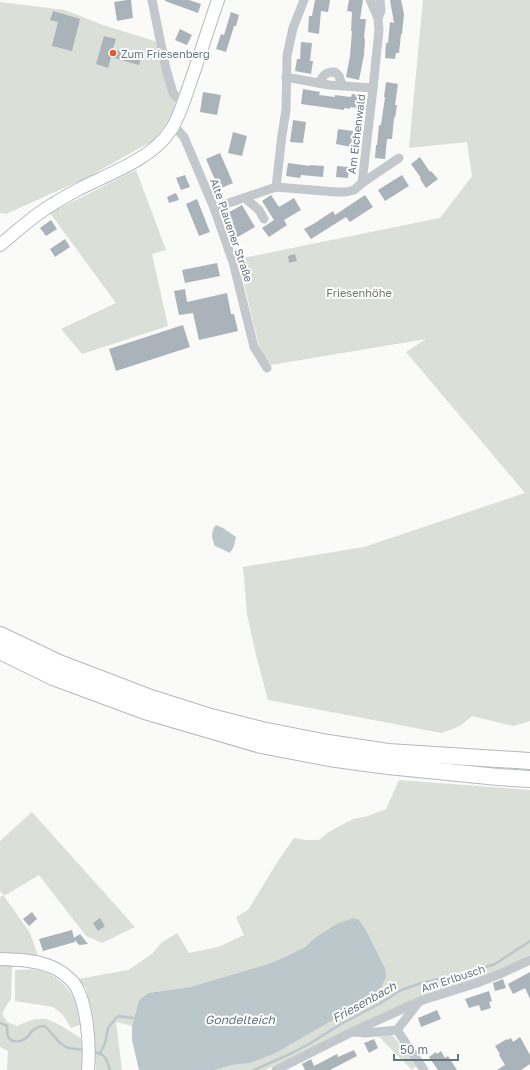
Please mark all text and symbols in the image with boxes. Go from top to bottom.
place label: Zum Friesenberg [121,47,210,60]
marker: Zum Friesenberg [108,48,118,58]
street label: Am Eichenwald [345,93,367,175]
street label: Alte Plauener Straße [208,177,256,283]
park label: Friesenhöhe [326,286,392,299]
street label: Am Erlbusch [419,962,487,994]
water label: Friesenbach [329,978,399,1026]
water label: Gondelteich [205,1012,276,1027]
scale bar [394,1036,458,1062]
text: 50 m [400,1042,428,1057]

